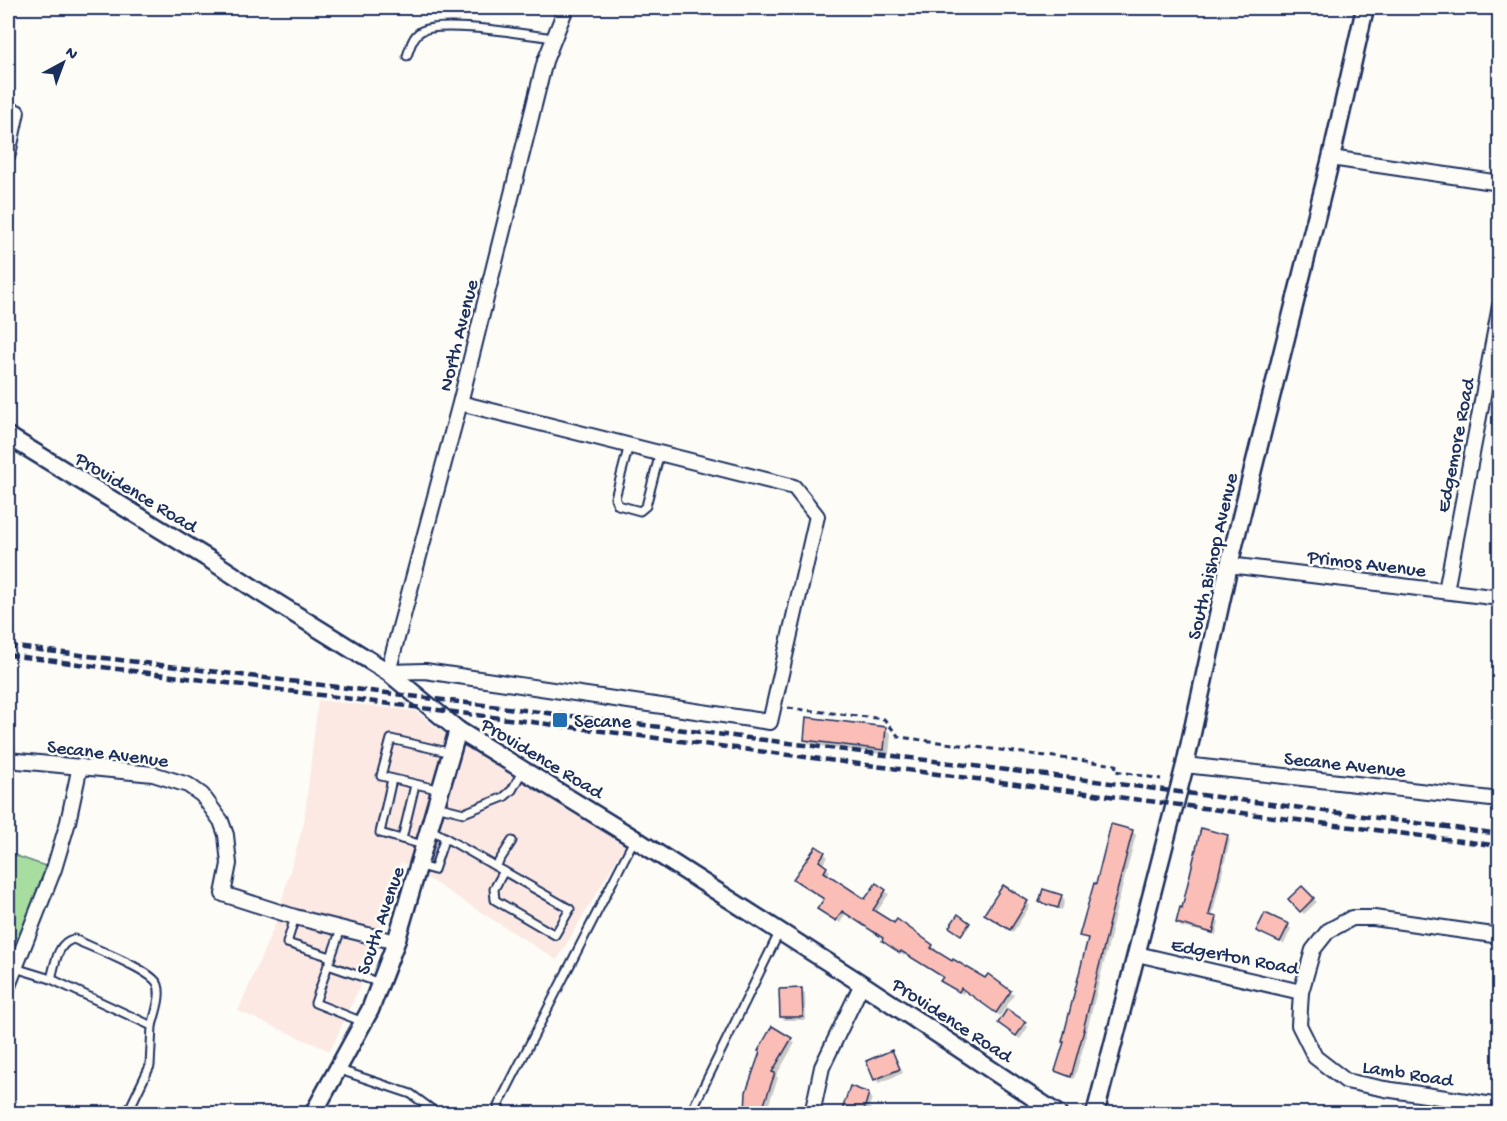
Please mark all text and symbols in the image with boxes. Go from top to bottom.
north arrow [33,33,93,93]
text: N [60,44,81,65]
street label: North Avenue [435,277,486,394]
street label: Edgemore Road [1433,374,1482,515]
street label: Providence Road [69,448,203,541]
street label: South Bishop Avenue [1184,470,1245,642]
street label: Primos Avenue [1305,547,1428,584]
marker: Secane [551,711,569,729]
place label: Secane [574,712,632,735]
street label: Providence Road [475,714,609,807]
street label: Secane Avenue [46,737,170,774]
street label: Secane Avenue [1283,749,1407,784]
street label: South Avenue [353,863,412,978]
street label: Edgerton Road [1169,935,1302,983]
street label: Providence Road [886,974,1017,1071]
street label: Lamb Road [1360,1057,1457,1094]

